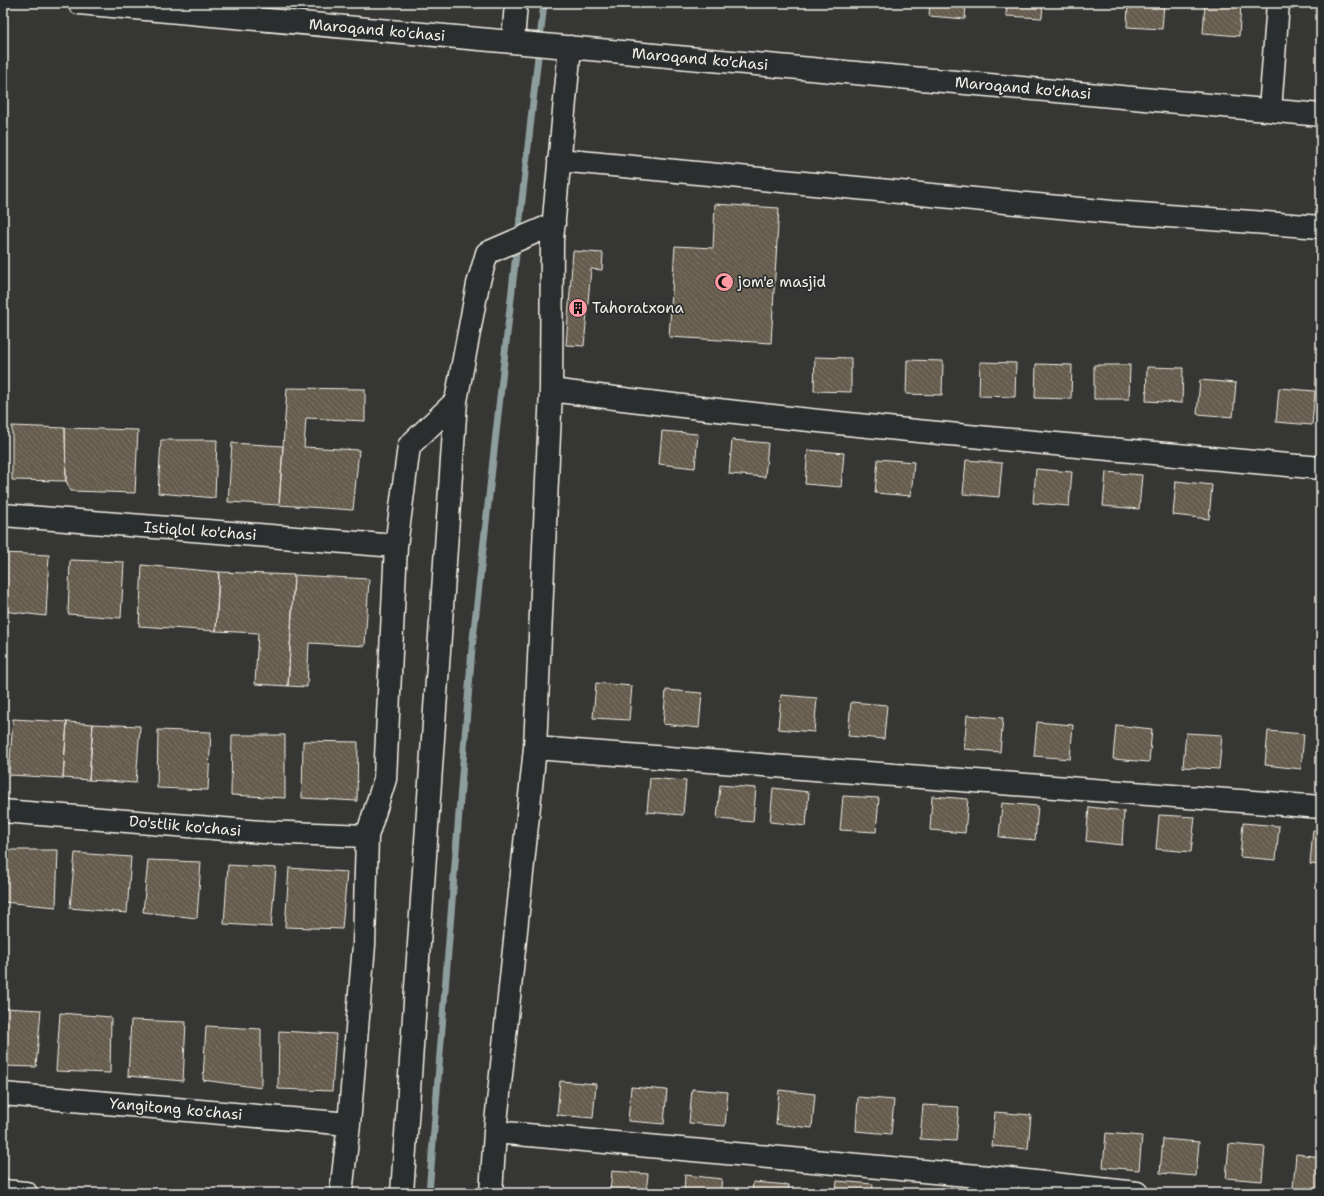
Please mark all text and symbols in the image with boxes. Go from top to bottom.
street label: Maroqand ko'chasi [308,14,446,46]
street label: Maroqand ko'chasi [631,43,769,75]
street label: Maroqand ko'chasi [954,72,1092,104]
mosque icon: jom'e masjid [713,271,735,293]
place label: jom'e masjid [737,272,827,292]
building icon: Tahoratxona [567,297,589,319]
place label: Tahoratxona [592,298,684,318]
street label: Istiqlol ko'chasi [143,517,257,545]
street label: Do'stlik ko'chasi [128,811,242,841]
street label: Yangitong ko'chasi [109,1093,243,1125]

